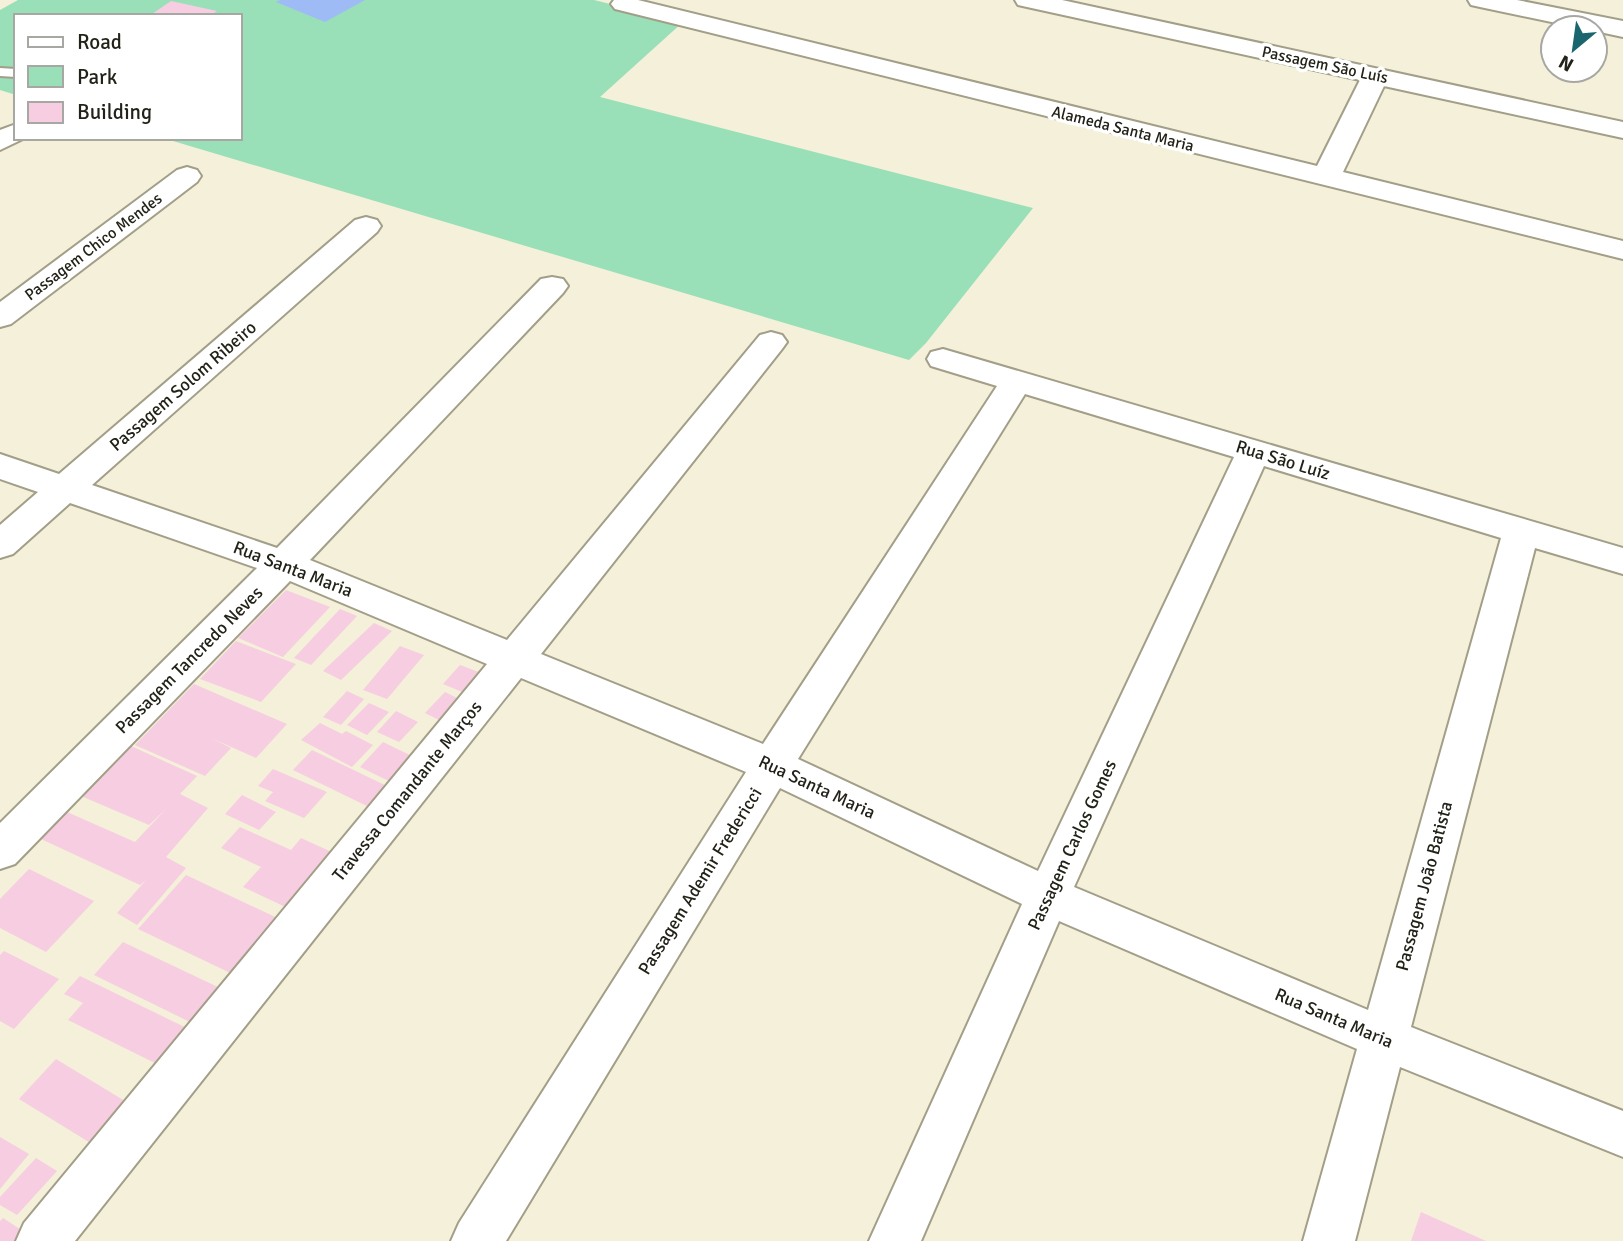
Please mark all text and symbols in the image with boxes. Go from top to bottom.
legend [14,14,242,140]
north arrow [1539,14,1609,84]
text: Road [77,29,122,55]
street label: Passagem São Luís [1260,42,1390,88]
text: N [1555,49,1578,77]
text: Park [77,64,118,90]
text: Building [77,99,152,125]
street label: Alameda Santa Maria [1050,102,1196,156]
street label: Passagem Chico Mendes [21,189,166,305]
street label: Passagem Solom Ribeiro [105,316,261,456]
street label: Rua São Luíz [1233,435,1333,485]
street label: Rua Santa Maria [230,536,356,602]
street label: Passagem Tancredo Neves [111,582,267,738]
street label: Travessa Comandante Marços [327,696,487,886]
street label: Rua Santa Maria [755,750,879,824]
street label: Passagem Carlos Gomes [1023,756,1121,934]
street label: Passagem Ademir Fredericci [633,783,767,979]
street label: Passagem João Batista [1391,799,1457,973]
street label: Rua Santa Maria [1272,983,1396,1053]

